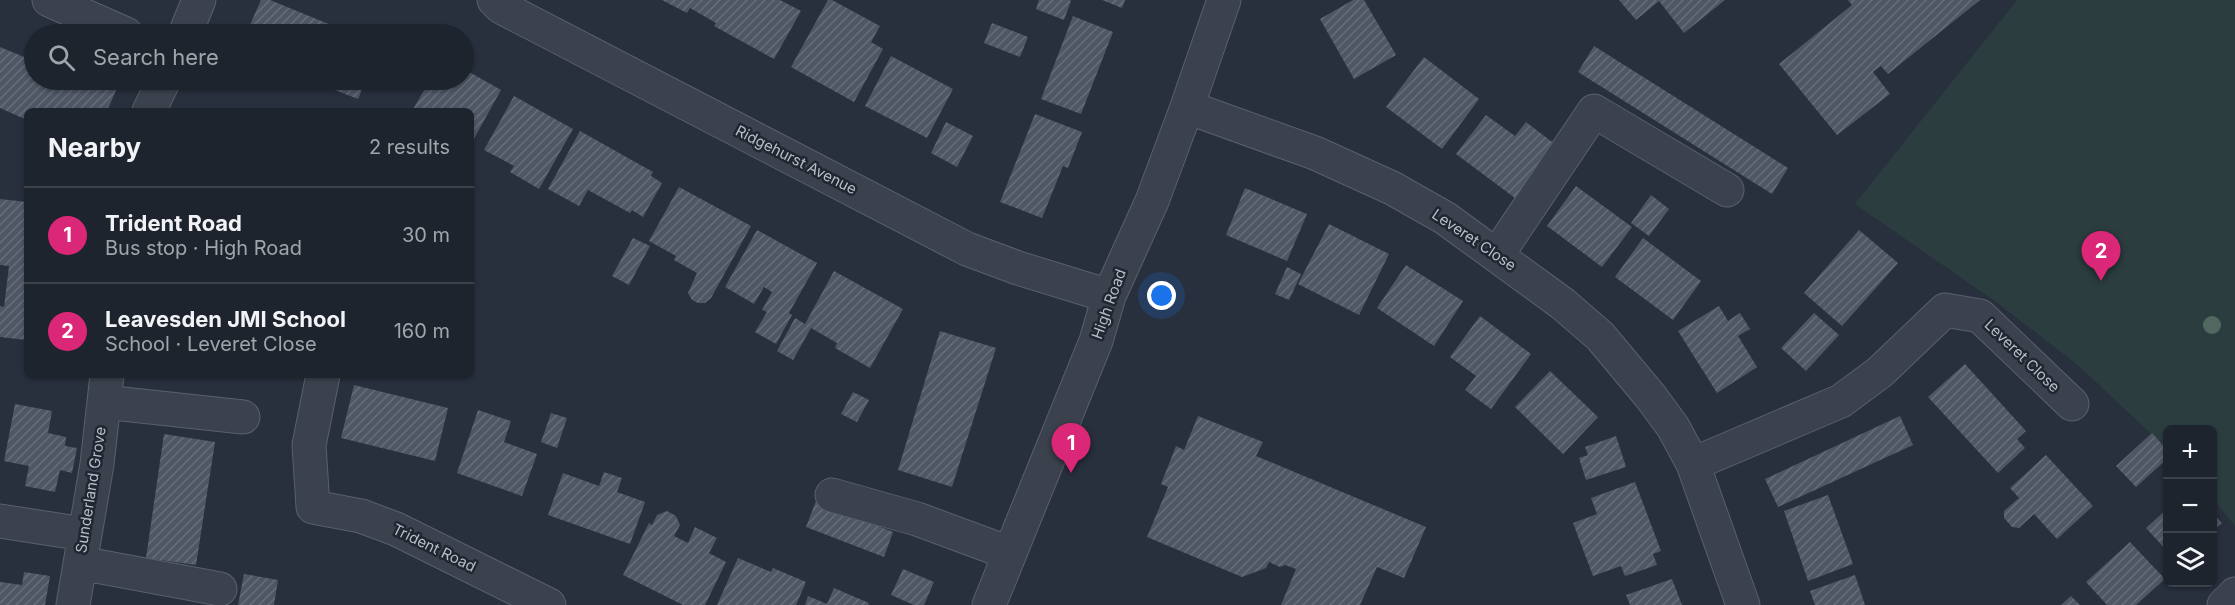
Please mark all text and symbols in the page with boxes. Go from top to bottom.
search box [24,24,474,90]
icon: search [45,41,78,74]
text: Search here [93,44,219,70]
street label: Ridgehurst Avenue [732,121,860,198]
text: Nearby [48,132,141,163]
text: 2 results [369,135,450,159]
street label: Leveret Close [1429,204,1520,275]
text: Trident Road [105,210,242,236]
text: 1 [63,223,72,247]
text: 30 m [402,223,450,247]
pin: 2 [2082,232,2120,281]
text: Bus stop · High Road [105,236,302,260]
street label: High Road [1087,266,1130,341]
your location [1147,281,1176,310]
text: Leavesden JMI School [105,306,346,332]
street label: Leveret Close [1981,315,2064,396]
text: 2 [61,319,74,343]
text: 160 m [394,319,450,343]
text: School · Leveret Close [105,332,317,356]
pin: 1 [1052,424,1090,473]
street label: Sunderland Grove [71,425,110,554]
map controls [2163,425,2217,587]
button: + [2163,425,2217,479]
button: − [2163,479,2217,533]
street label: Trident Road [389,519,479,576]
button: layers [2163,533,2217,587]

